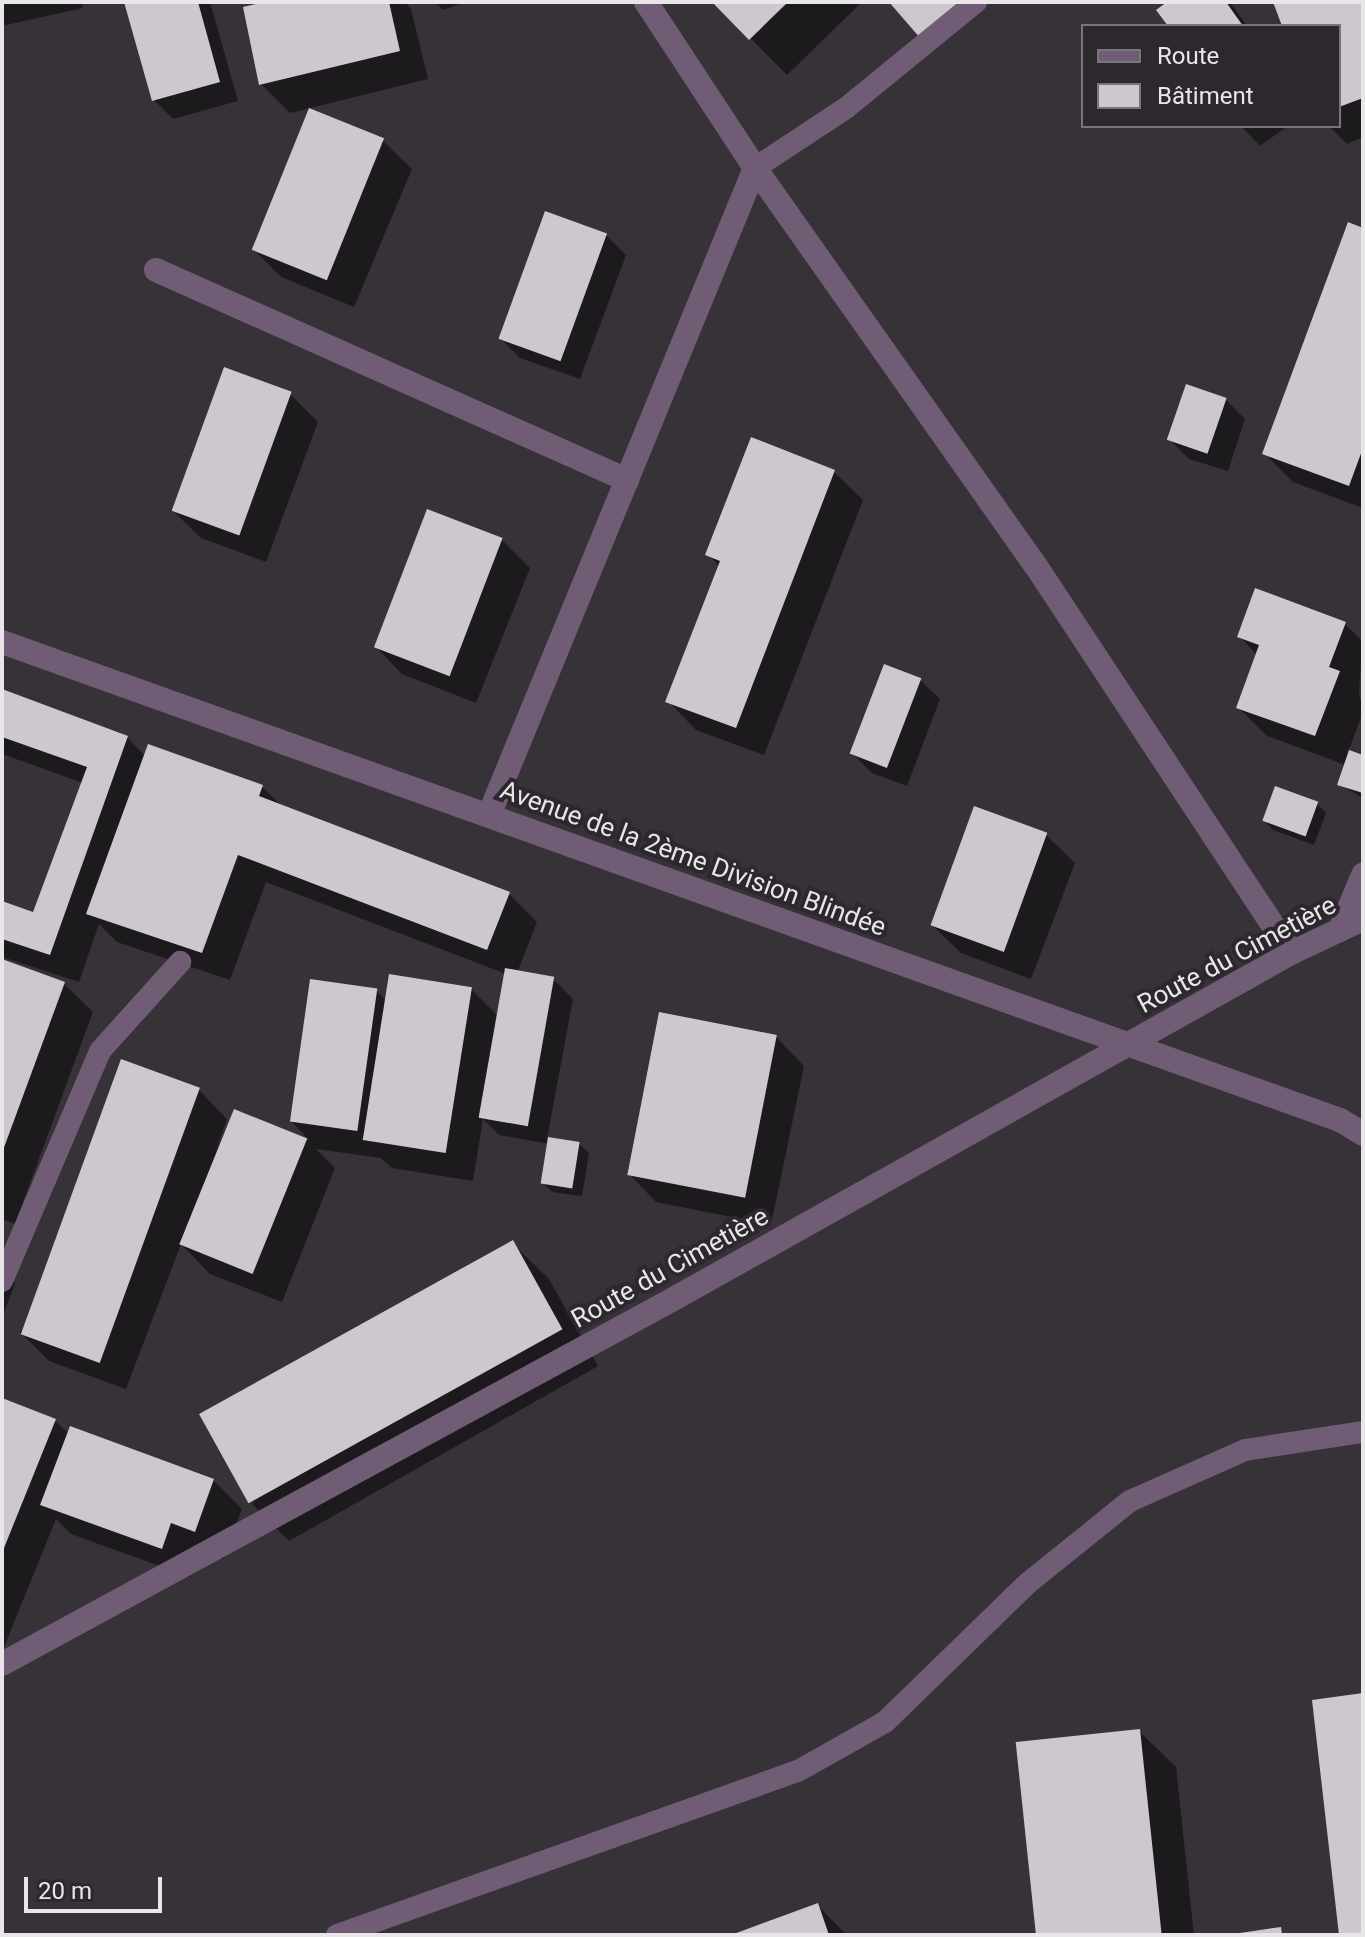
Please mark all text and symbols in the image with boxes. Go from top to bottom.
legend [1081,24,1341,128]
text: Route [1157,42,1219,70]
text: Bâtiment [1157,82,1254,110]
street label: Avenue de la 2ème Division Blindée [496,775,890,943]
street label: Route du Cimetière [1132,890,1342,1020]
street label: Route du Cimetière [566,1201,774,1335]
scale bar [28,1861,166,1911]
text: 20 m [38,1877,92,1905]

